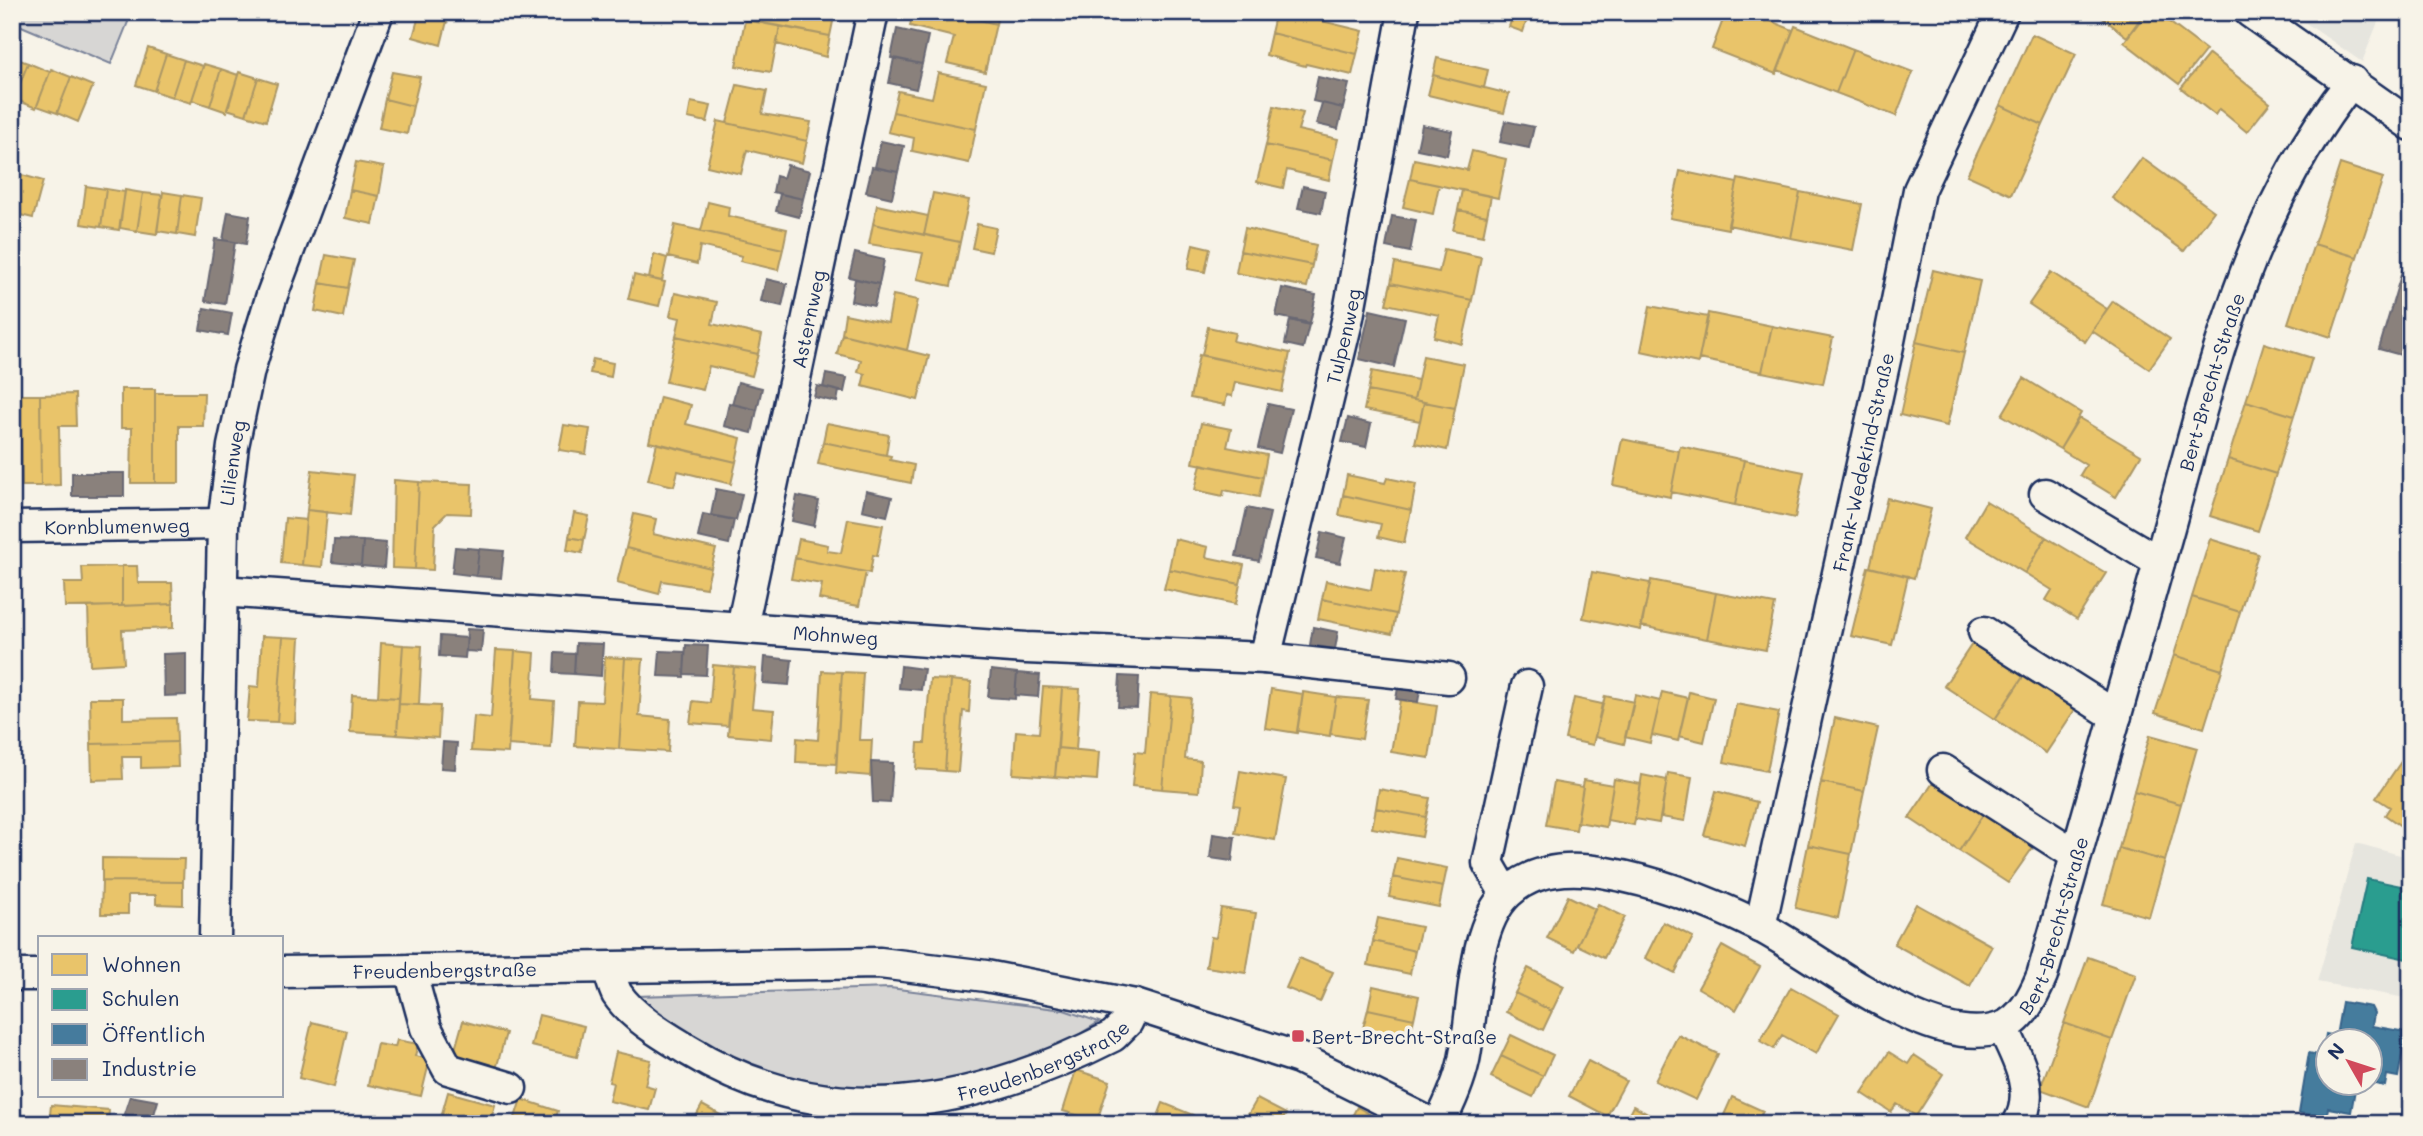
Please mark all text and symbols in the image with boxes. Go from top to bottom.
street label: Asternweg [785,267,830,370]
street label: Tulpenweg [1320,286,1365,387]
street label: Bert-Brecht-Straße [2172,289,2250,474]
street label: Frank-Wedekind-Straße [1826,350,1899,574]
street label: Lilienweg [213,418,251,507]
street label: Kornblumenweg [44,512,190,539]
street label: Mohnweg [792,619,879,650]
street label: Bert-Brecht-Straße [2012,834,2093,1019]
legend [38,936,284,1098]
text: Wohnen [102,950,181,977]
street label: Freudenbergstraße [353,956,537,983]
text: Schulen [102,984,179,1011]
street label: Freudenbergstraße [955,1015,1134,1106]
text: Öffentlich [102,1020,205,1047]
place label: Bert-Brecht-Straße [1312,1024,1497,1049]
marker: Bert-Brecht-Straße [1290,1028,1306,1044]
north arrow [2314,1028,2384,1098]
text: N [2321,1038,2350,1064]
text: Industrie [102,1054,197,1081]

